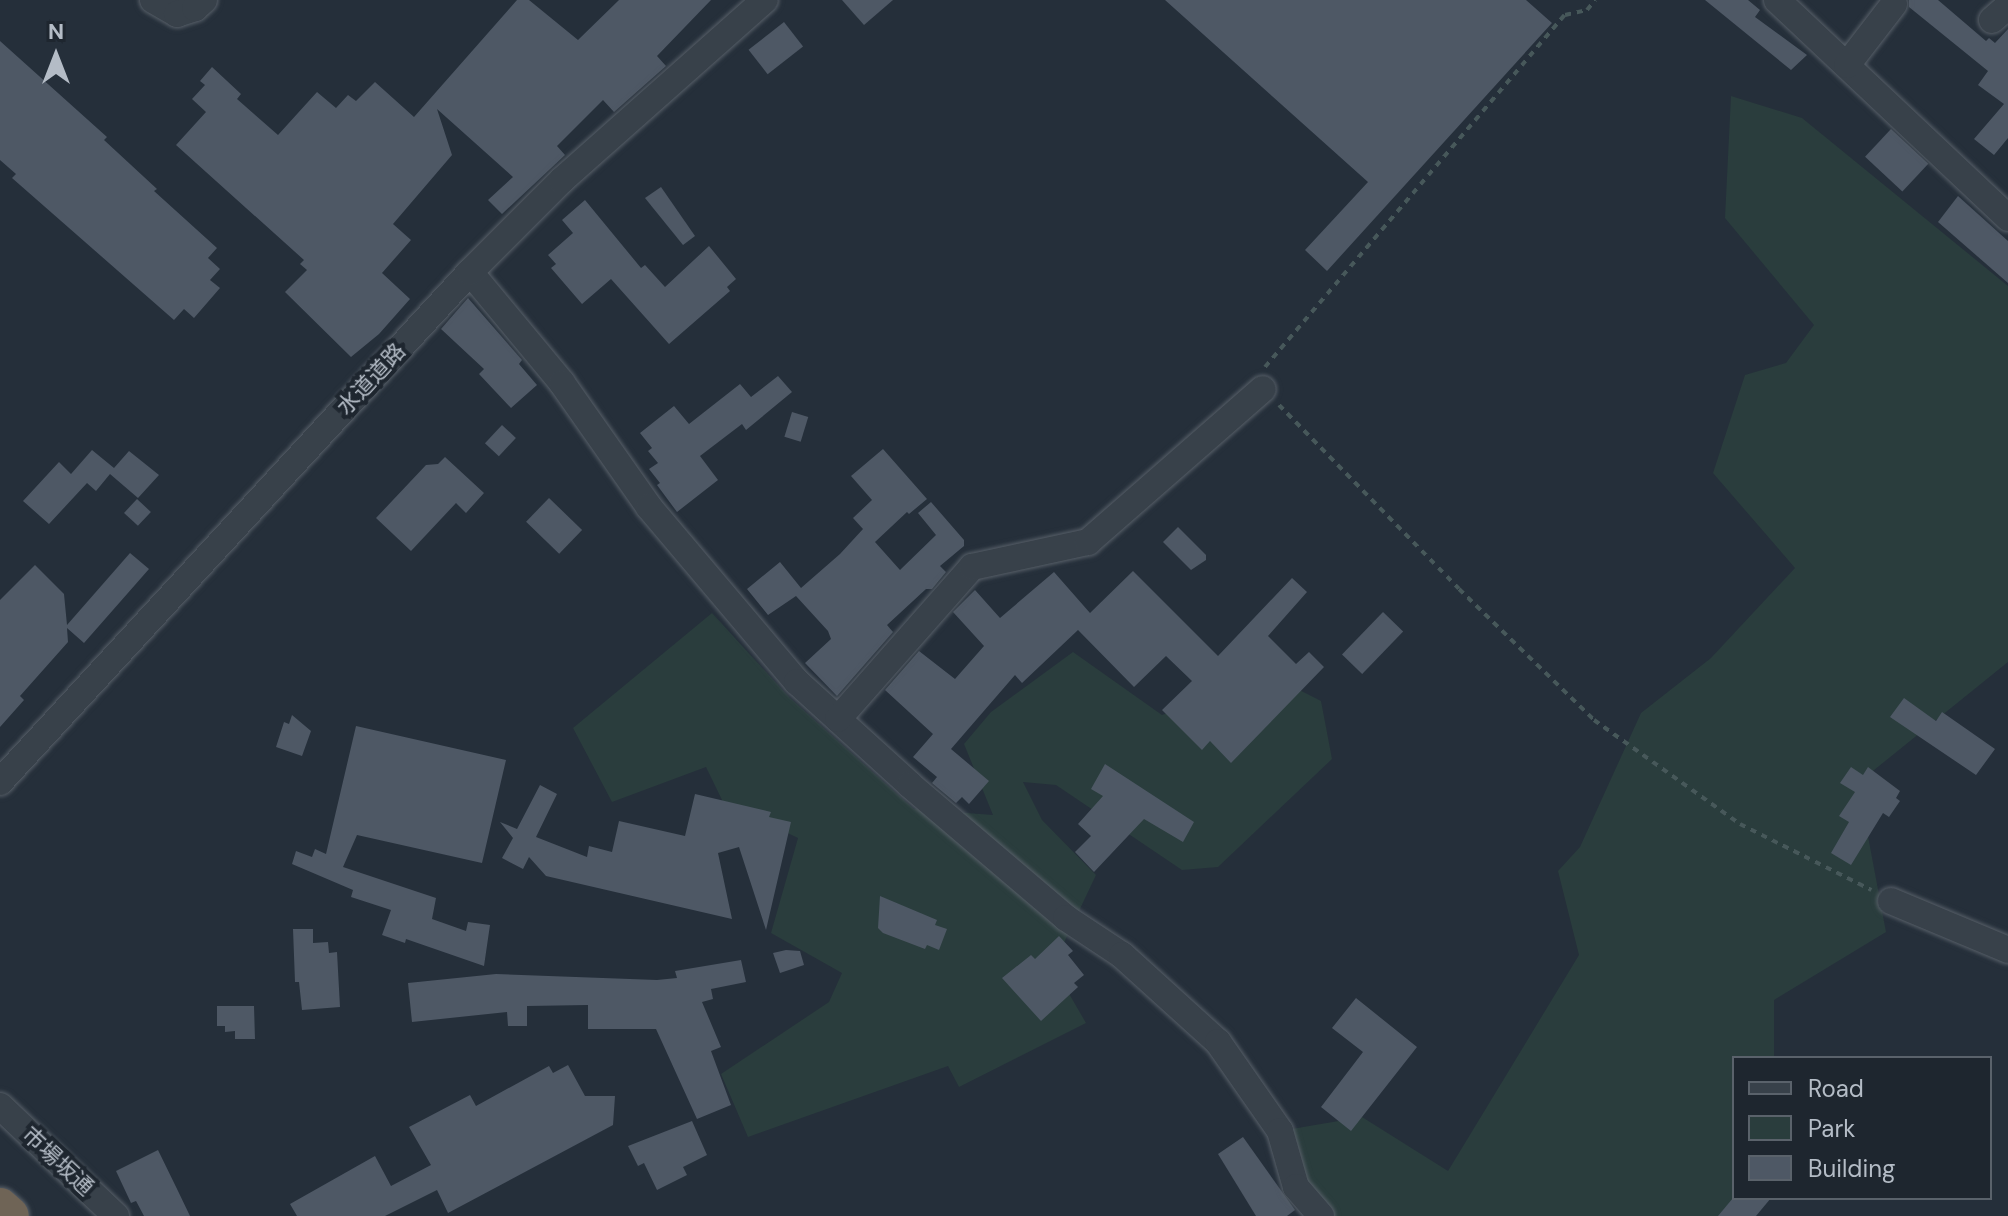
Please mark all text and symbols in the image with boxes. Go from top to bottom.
north arrow [16,16,96,96]
text: N [48,17,64,46]
street label: 水道道路 [331,338,411,420]
legend [1732,1056,1992,1200]
text: Road [1808,1073,1864,1104]
text: Park [1808,1113,1855,1144]
street label: 市場坂通 [17,1121,99,1201]
text: Building [1808,1153,1895,1184]

